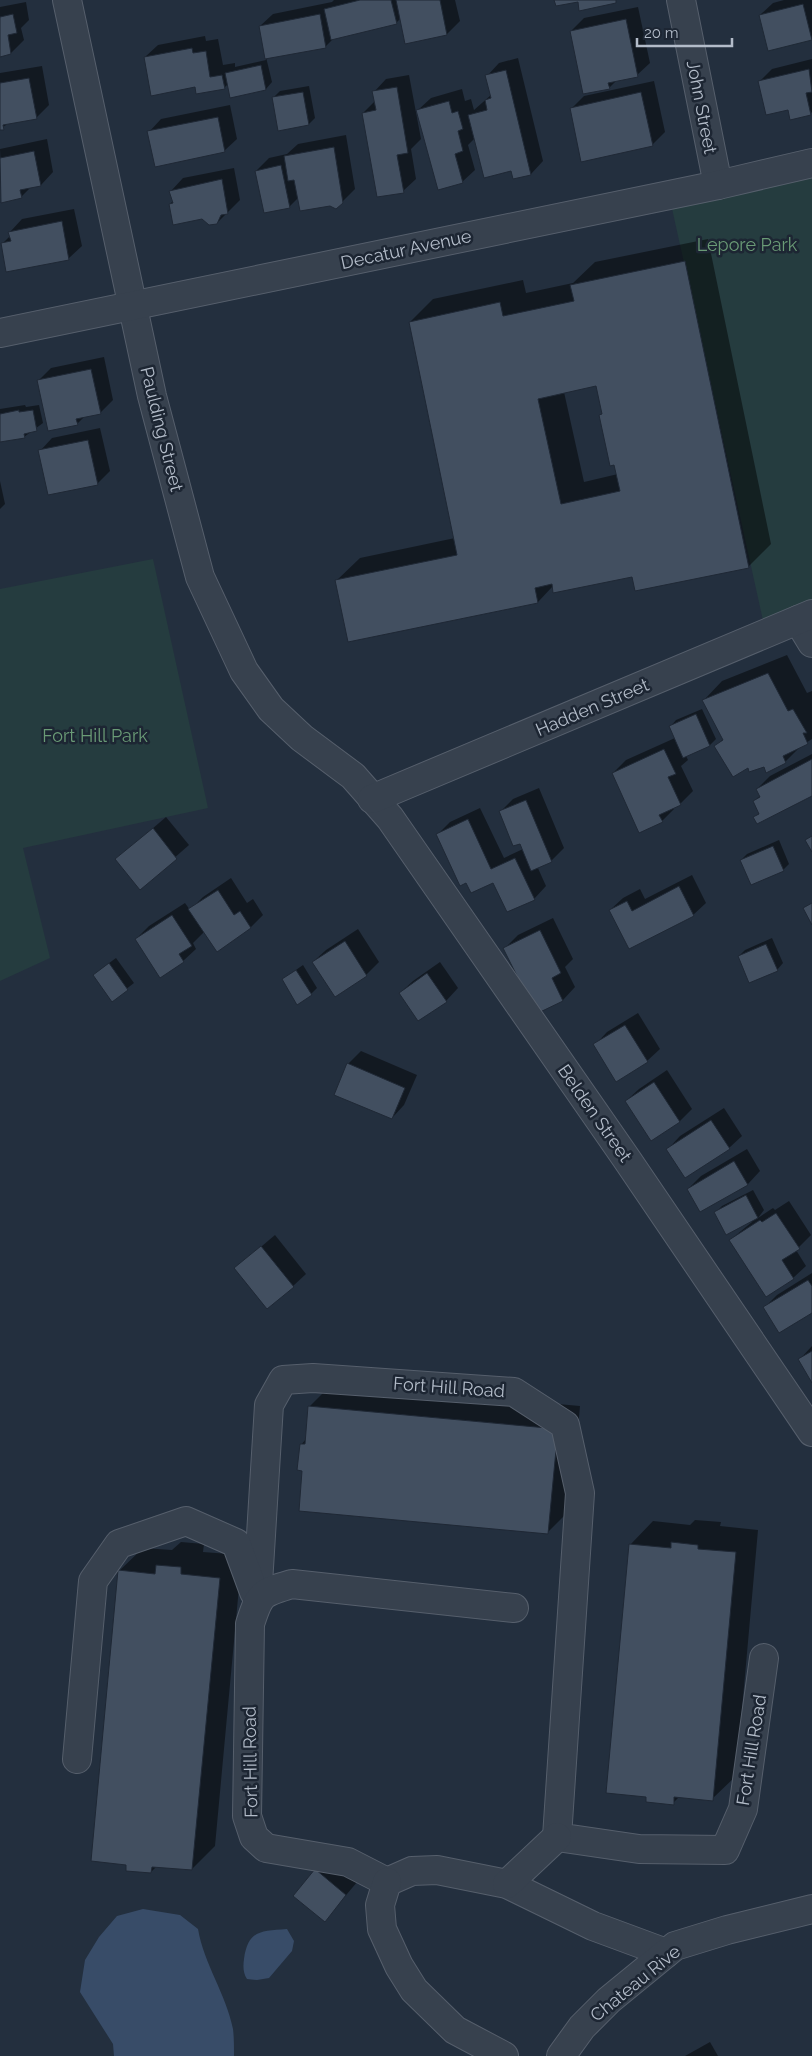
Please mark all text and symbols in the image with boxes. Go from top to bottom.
scale bar [637,15,732,47]
text: 20 m [644,24,679,42]
street label: John Street [683,59,721,155]
street label: Decatur Avenue [339,225,474,273]
park label: Lepore Park [697,234,798,255]
street label: Paulding Street [136,364,188,494]
street label: Hadden Street [532,674,652,740]
park label: Fort Hill Park [42,725,148,746]
street label: Belden Street [554,1060,636,1166]
street label: Fort Hill Road [392,1373,506,1401]
street label: Fort Hill Road [732,1693,770,1807]
street label: Fort Hill Road [239,1706,261,1818]
street label: Chateau Rive [586,1940,685,2026]

